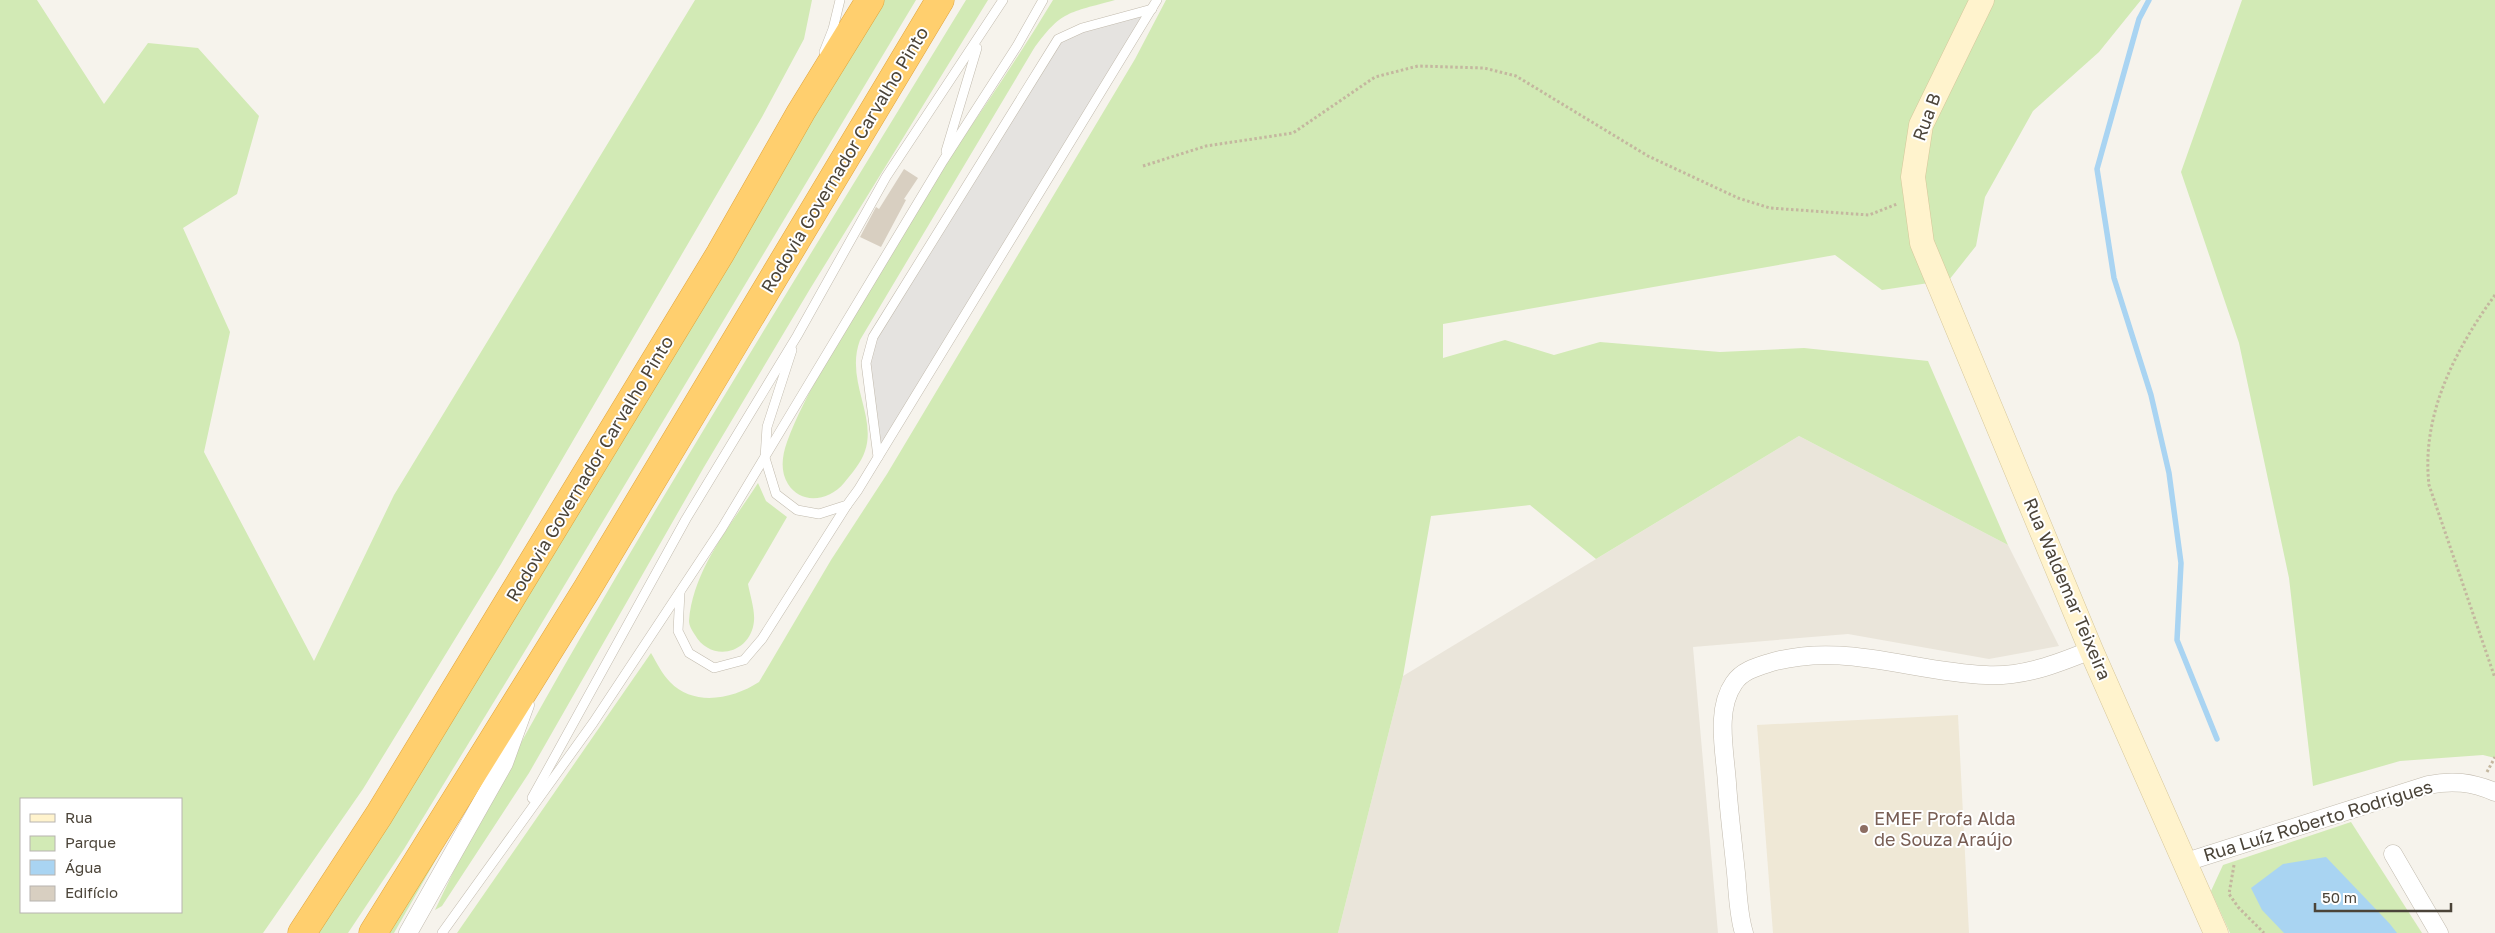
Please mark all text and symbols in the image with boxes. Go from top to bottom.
street label: Rodovia Governador Carvalho Pinto [756,23,932,296]
street label: Rua B [1907,90,1945,144]
street label: Rodovia Governador Carvalho Pinto [501,332,677,605]
street label: Rua Waldemar Teixeira [2020,494,2116,683]
street label: Rua Luíz Roberto Rodrigues [2200,775,2435,865]
legend [20,798,182,913]
place label: EMEF Profª Alda de Souza Araújo [1874,807,2016,850]
text: Rua [65,808,92,826]
marker: EMEF Profª Alda de Souza Araújo [1858,823,1870,835]
text: Parque [65,833,116,851]
text: Água [65,858,102,876]
scale bar [2315,880,2451,912]
text: Edifício [65,883,118,901]
text: 50 m [2322,888,2357,906]

